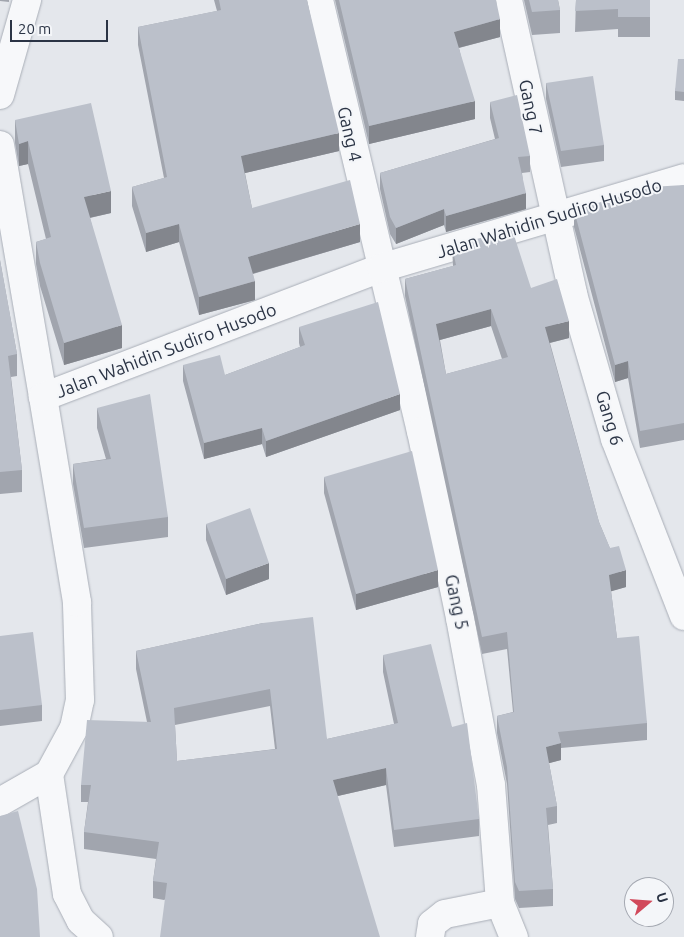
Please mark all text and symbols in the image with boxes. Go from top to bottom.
scale bar [12,10,110,42]
text: 20 m [18,20,51,37]
street label: Gang 7 [515,77,547,137]
street label: Gang 4 [333,104,367,164]
street label: Jalan Wahidin Sudiro Husodo [434,173,664,263]
street label: Jalan Wahidin Sudiro Husodo [53,298,279,402]
street label: Gang 6 [591,388,629,448]
street label: Gang 5 [441,572,473,632]
north arrow [624,877,674,927]
text: U [653,891,671,905]

